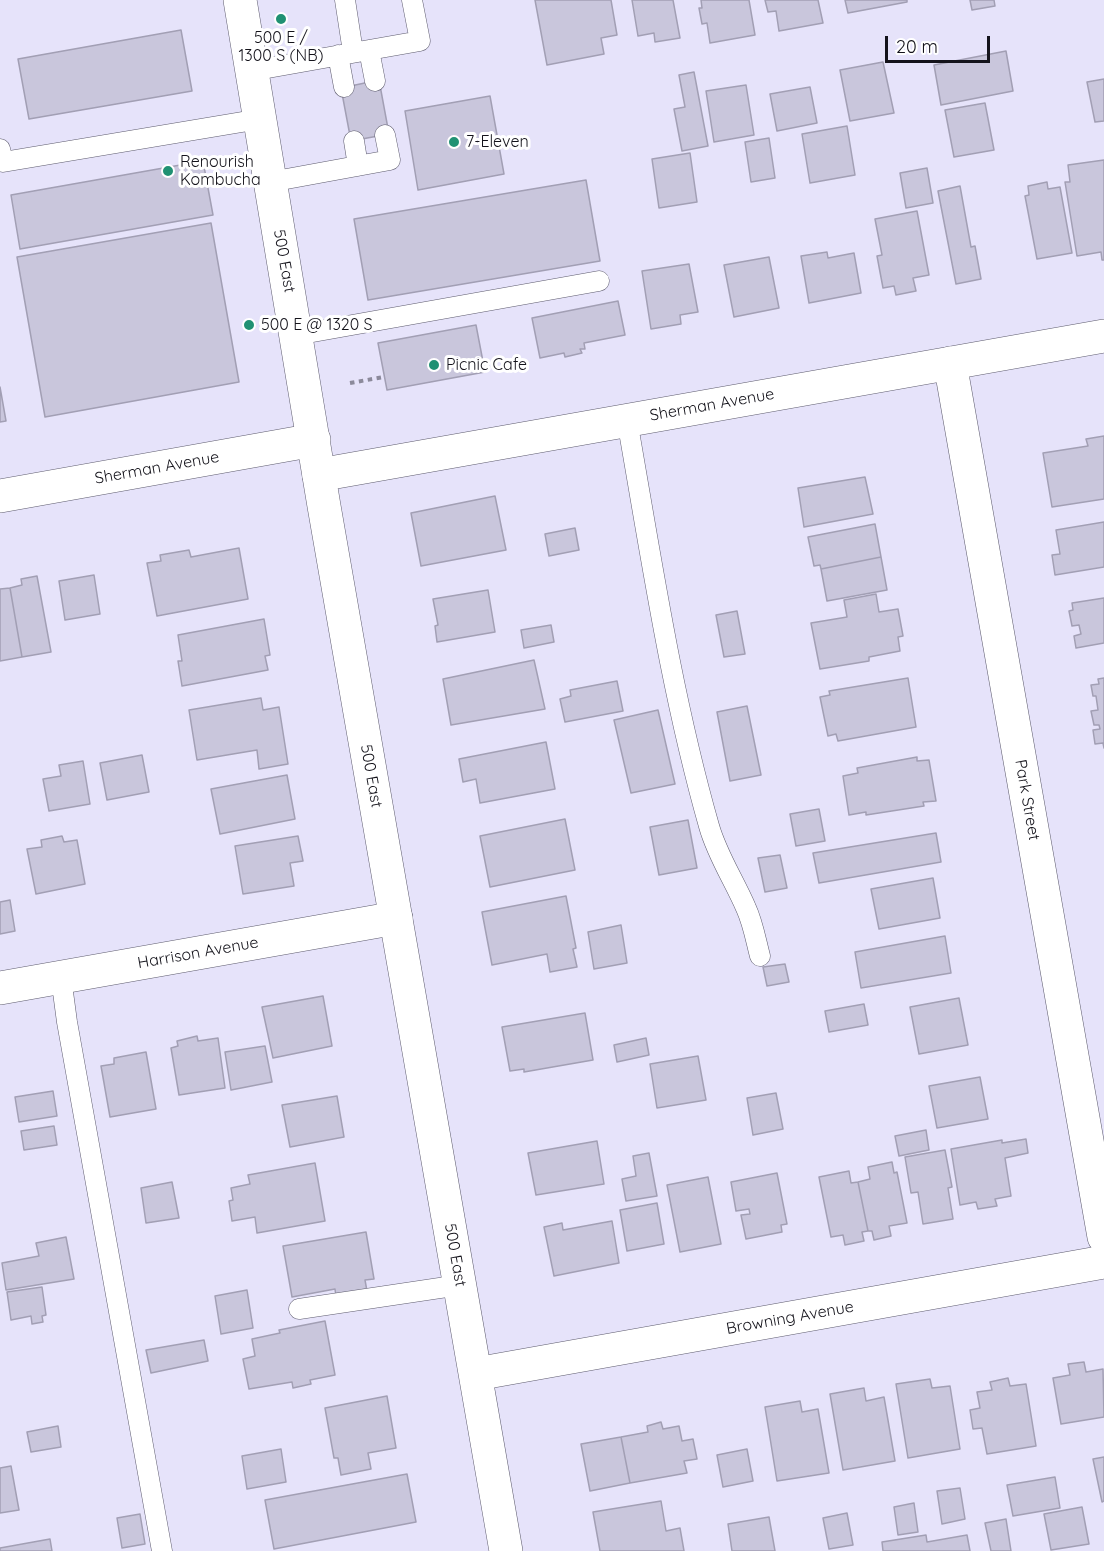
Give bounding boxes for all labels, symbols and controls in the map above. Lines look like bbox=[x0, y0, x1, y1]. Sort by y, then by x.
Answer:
marker: 500 E / 1300 S (NB) bbox=[274, 12, 288, 26]
scale bar bbox=[888, 24, 993, 62]
place label: 500 E / 1300 S (NB) bbox=[238, 28, 324, 66]
text: 20 m bbox=[896, 35, 938, 58]
place label: 7-Eleven bbox=[466, 132, 529, 152]
marker: 7-Eleven bbox=[447, 135, 461, 149]
place label: Renourish Kombucha bbox=[180, 152, 261, 190]
marker: Renourish Kombucha bbox=[161, 164, 175, 178]
street label: 500 East bbox=[269, 228, 299, 294]
place label: 500 E @ 1320 S bbox=[261, 315, 373, 335]
marker: 500 E @ 1320 S bbox=[242, 318, 256, 332]
place label: Picnic Cafe bbox=[446, 355, 527, 375]
marker: Picnic Cafe bbox=[427, 358, 441, 372]
street label: Sherman Avenue bbox=[648, 385, 776, 425]
street label: Sherman Avenue bbox=[93, 448, 221, 488]
street label: 500 East bbox=[356, 743, 386, 809]
street label: Park Street bbox=[1010, 758, 1044, 842]
street label: Harrison Avenue bbox=[136, 933, 260, 973]
street label: 500 East bbox=[440, 1222, 470, 1288]
street label: Browning Avenue bbox=[725, 1297, 855, 1339]

